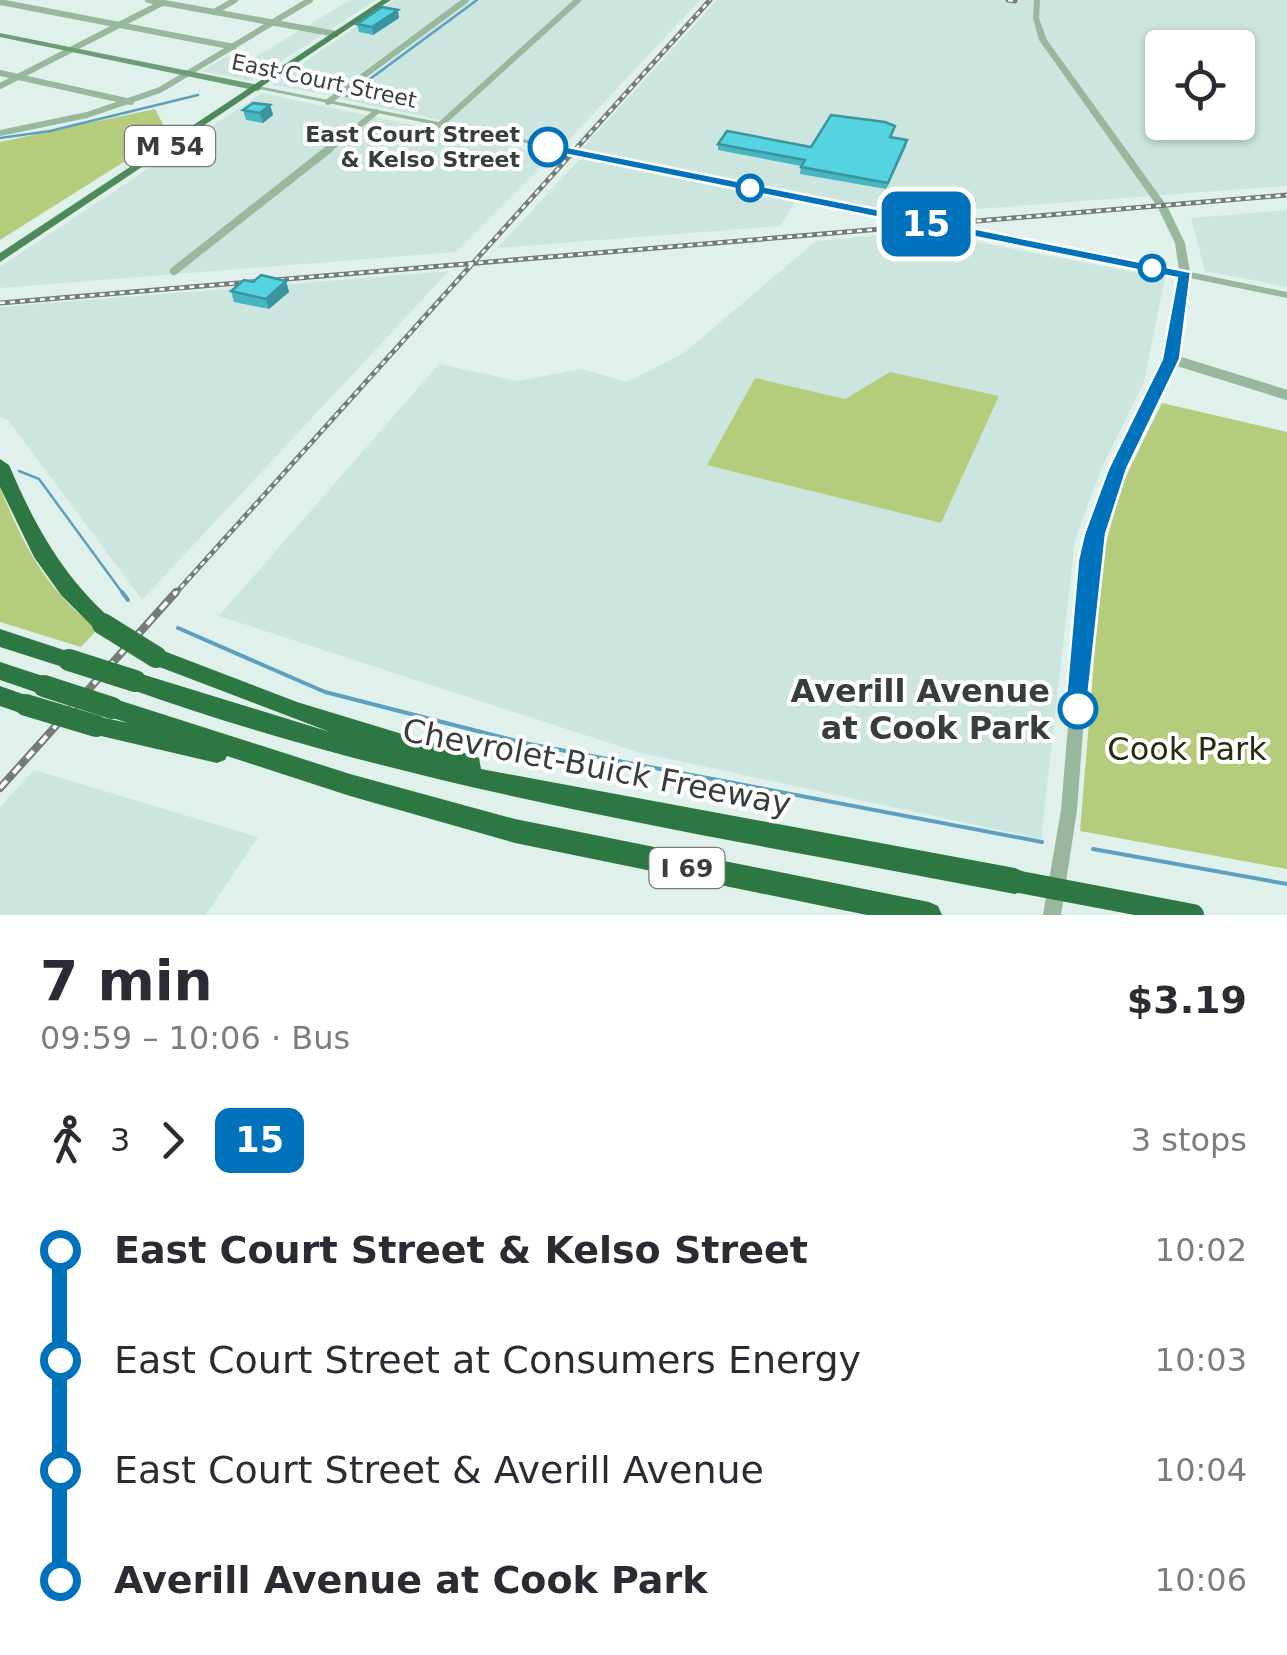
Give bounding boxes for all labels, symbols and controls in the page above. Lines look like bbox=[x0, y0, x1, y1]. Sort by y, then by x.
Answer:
map controls bbox=[1145, 30, 1255, 140]
button: locate bbox=[1145, 30, 1255, 140]
street label: East Court Street bbox=[229, 49, 419, 113]
place label: East Court Street & Kelso Street bbox=[305, 122, 520, 172]
road number: M 54 bbox=[125, 126, 215, 166]
marker: East Court Street & Kelso Street bbox=[529, 128, 567, 166]
unlabelled marker bbox=[737, 175, 763, 201]
line badge: 15 bbox=[881, 192, 971, 256]
text: 15 bbox=[902, 204, 950, 244]
unlabelled marker bbox=[1139, 255, 1165, 281]
place label: Averill Avenue at Cook Park bbox=[791, 672, 1051, 747]
marker: Averill Avenue at Cook Park bbox=[1059, 690, 1097, 728]
street label: Chevrolet-Buick Freeway bbox=[400, 711, 794, 823]
park label: Cook Park bbox=[1107, 730, 1267, 768]
road number: I 69 bbox=[650, 848, 724, 888]
text: 7 min bbox=[40, 949, 213, 1013]
text: $3.19 bbox=[1127, 978, 1247, 1022]
text: 09:59 – 10:06 · Bus bbox=[40, 1019, 350, 1057]
icon: walk bbox=[40, 1113, 95, 1168]
icon: forward bbox=[145, 1113, 200, 1168]
text: 15 bbox=[235, 1120, 284, 1160]
text: 3 bbox=[110, 1121, 130, 1159]
text: 3 stops bbox=[1131, 1121, 1247, 1159]
text: East Court Street & Kelso Street bbox=[114, 1228, 808, 1272]
text: 10:02 bbox=[1155, 1231, 1247, 1269]
text: East Court Street at Consumers Energy bbox=[114, 1338, 861, 1382]
text: 10:03 bbox=[1155, 1341, 1247, 1379]
text: East Court Street & Averill Avenue bbox=[114, 1448, 764, 1492]
text: 10:04 bbox=[1155, 1451, 1247, 1489]
text: Averill Avenue at Cook Park bbox=[114, 1558, 707, 1602]
text: 10:06 bbox=[1155, 1561, 1247, 1599]

